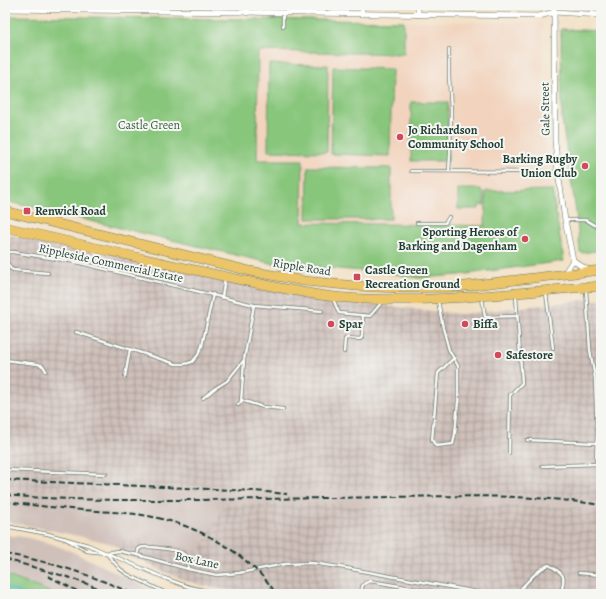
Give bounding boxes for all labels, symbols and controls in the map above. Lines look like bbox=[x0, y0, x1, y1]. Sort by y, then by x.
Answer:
street label: Gale Street bbox=[537, 82, 553, 136]
park label: Castle Green bbox=[118, 117, 180, 133]
place label: Jo Richardson Community School bbox=[408, 122, 504, 152]
marker: Jo Richardson Community School bbox=[395, 132, 405, 142]
place label: Barking Rugby Union Club bbox=[502, 151, 577, 181]
marker: Barking Rugby Union Club bbox=[580, 161, 590, 171]
place label: Renwick Road bbox=[35, 203, 107, 219]
marker: Renwick Road bbox=[22, 206, 32, 216]
place label: Sporting Heroes of Barking and Dagenham bbox=[398, 224, 519, 254]
marker: Sporting Heroes of Barking and Dagenham bbox=[520, 234, 530, 244]
street label: Rippleside Commercial Estate bbox=[37, 240, 185, 286]
street label: Ripple Road bbox=[272, 254, 333, 280]
place label: Castle Green Recreation Ground bbox=[365, 262, 461, 292]
marker: Castle Green Recreation Ground bbox=[352, 272, 362, 282]
place label: Spar bbox=[339, 316, 363, 332]
place label: Biffa bbox=[473, 316, 498, 332]
marker: Spar bbox=[326, 319, 336, 329]
marker: Biffa bbox=[460, 319, 470, 329]
place label: Safestore bbox=[506, 347, 553, 363]
marker: Safestore bbox=[493, 350, 503, 360]
street label: Box Lane bbox=[174, 548, 220, 572]

